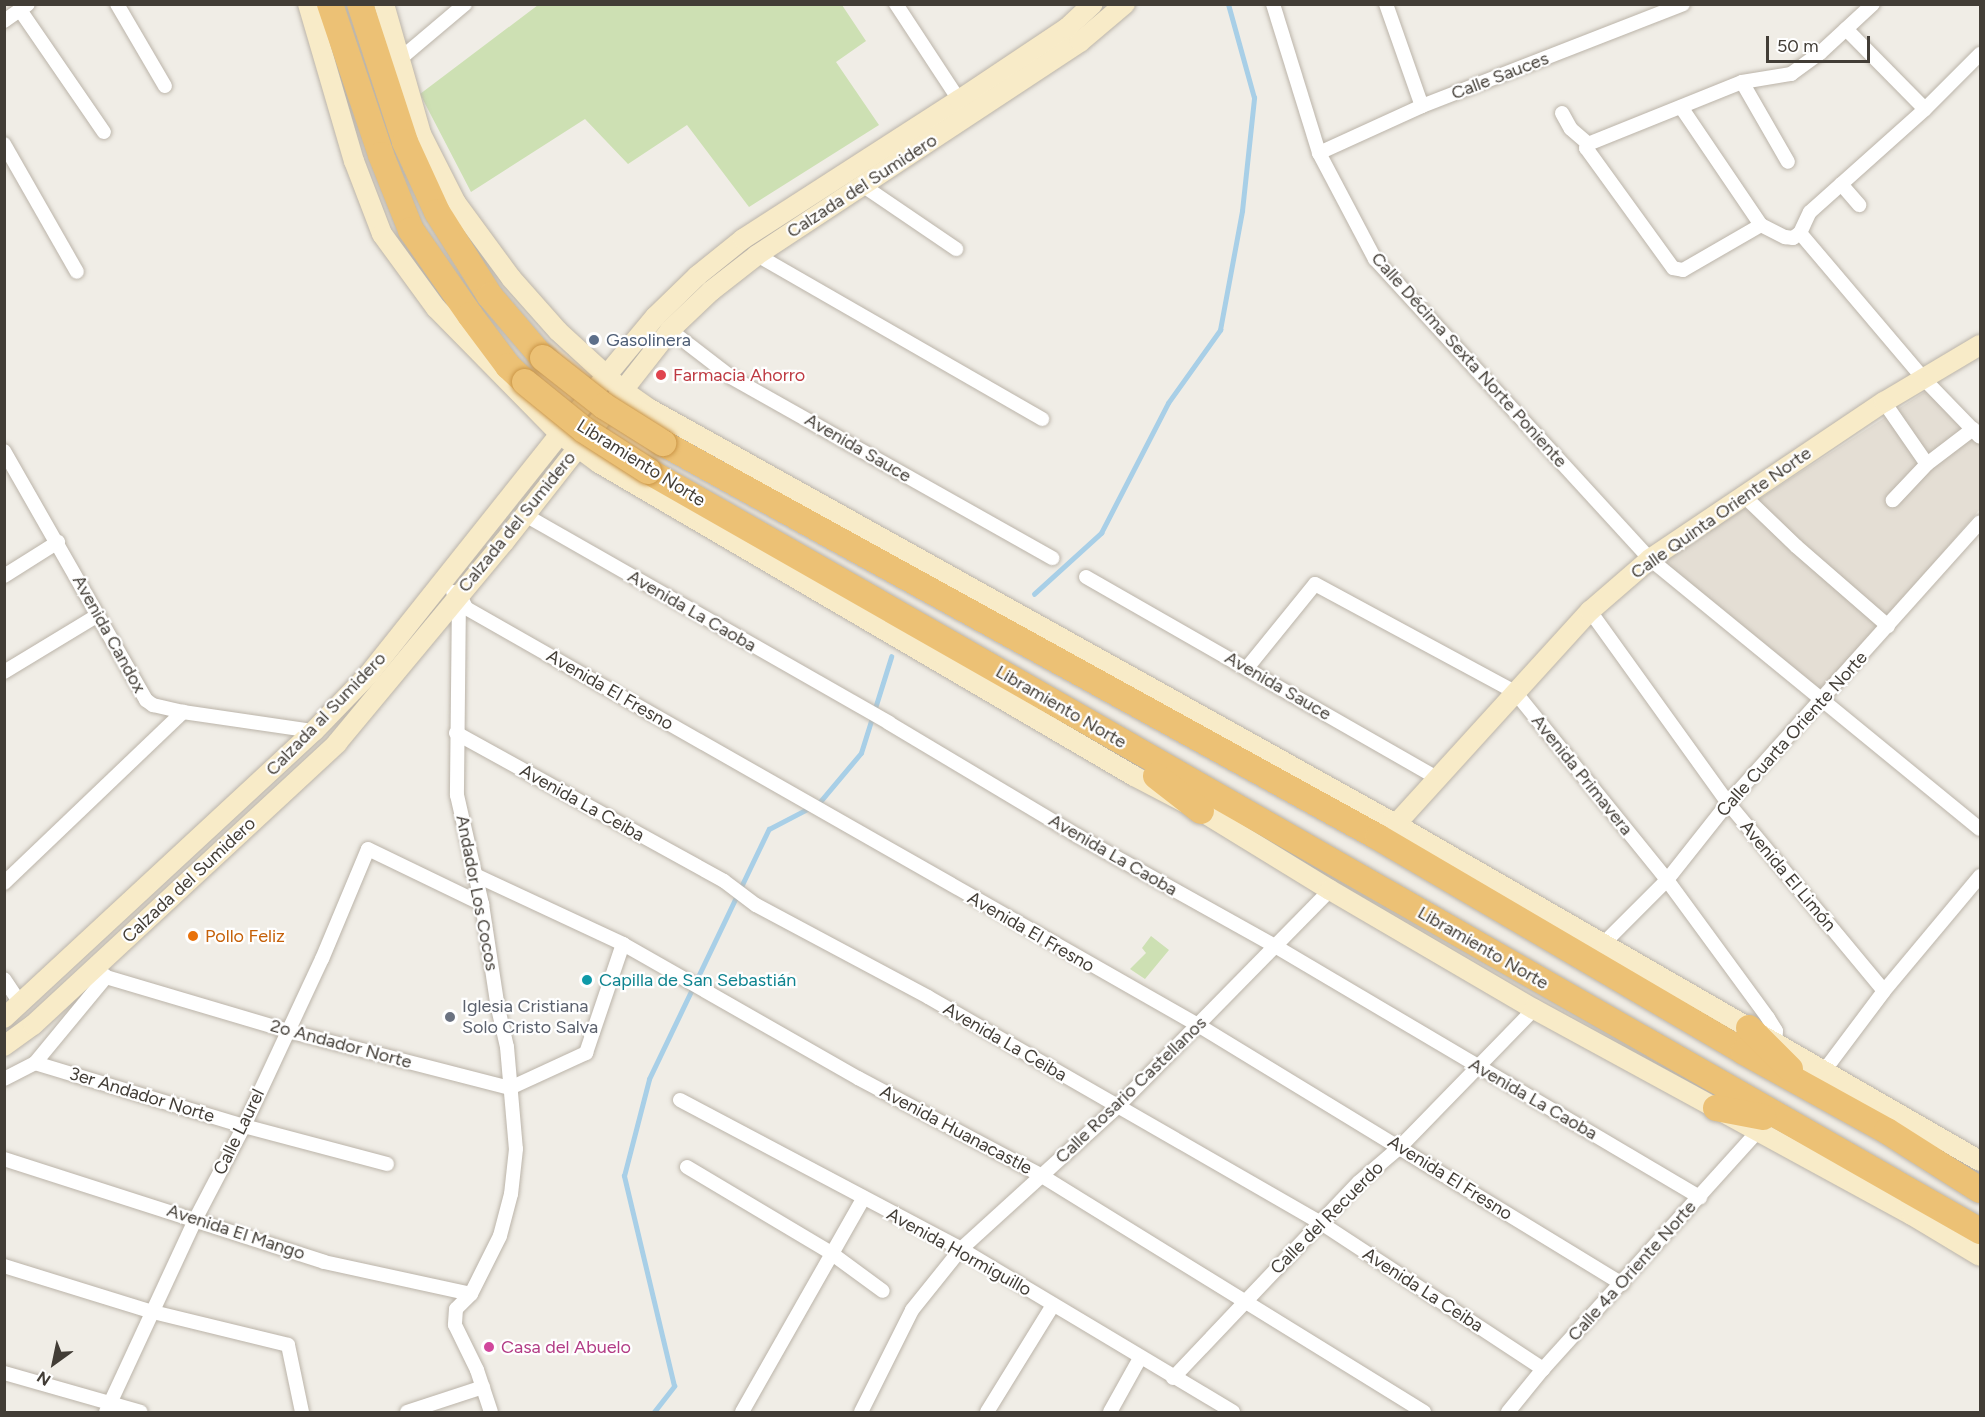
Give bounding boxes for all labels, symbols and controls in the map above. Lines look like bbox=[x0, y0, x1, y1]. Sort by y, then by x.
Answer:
scale bar bbox=[1769, 24, 1872, 62]
text: 50 m bbox=[1777, 35, 1819, 57]
street label: Calle Sauces bbox=[1448, 48, 1552, 104]
street label: Calzada del Sumidero bbox=[783, 129, 941, 243]
street label: Calle Décima Sexta Norte Poniente bbox=[1367, 248, 1571, 472]
place label: Gasolinera bbox=[606, 329, 691, 351]
marker: Gasolinera bbox=[587, 333, 601, 347]
place label: Farmacia Ahorro bbox=[673, 364, 805, 386]
marker: Farmacia Ahorro bbox=[654, 368, 668, 382]
street label: Avenida Sauce bbox=[801, 409, 915, 487]
street label: Libramiento Norte bbox=[573, 415, 709, 511]
street label: Calle Quinta Oriente Norte bbox=[1627, 442, 1815, 584]
street label: Calzada del Sumidero bbox=[454, 447, 580, 597]
street label: Avenida La Caoba bbox=[624, 565, 760, 657]
street label: Avenida Candox bbox=[68, 571, 150, 697]
street label: Avenida El Fresno bbox=[543, 645, 677, 735]
street label: Avenida Sauce bbox=[1221, 647, 1335, 725]
street label: Calle Cuarta Oriente Norte bbox=[1712, 647, 1872, 821]
street label: Calzada al Sumidero bbox=[261, 648, 391, 780]
street label: Libramiento Norte bbox=[992, 661, 1130, 753]
street label: Avenida Primavera bbox=[1527, 710, 1637, 840]
street label: Avenida La Ceiba bbox=[516, 760, 648, 846]
street label: Avenida La Caoba bbox=[1045, 809, 1181, 901]
street label: Calzada del Sumidero bbox=[118, 813, 260, 947]
street label: Andador Los Cocos bbox=[451, 813, 503, 973]
street label: Avenida El Limón bbox=[1735, 816, 1841, 936]
street label: Avenida El Fresno bbox=[964, 887, 1098, 977]
street label: Libramiento Norte bbox=[1414, 902, 1552, 994]
place label: Pollo Feliz bbox=[205, 925, 285, 947]
marker: Pollo Feliz bbox=[186, 929, 200, 943]
place label: Capilla de San Sebastián bbox=[599, 969, 796, 991]
marker: Capilla de San Sebastián bbox=[580, 973, 594, 987]
place label: Iglesia Cristiana Solo Cristo Salva bbox=[462, 996, 598, 1038]
street label: Avenida La Ceiba bbox=[939, 998, 1071, 1086]
marker: Iglesia Cristiana Solo Cristo Salva bbox=[443, 1010, 457, 1024]
street label: Calle Rosario Castellanos bbox=[1051, 1012, 1211, 1168]
street label: 2o Andador Norte bbox=[268, 1015, 414, 1073]
street label: Avenida La Caoba bbox=[1465, 1053, 1601, 1145]
street label: 3er Andador Norte bbox=[67, 1063, 217, 1127]
street label: Avenida Huanacastle bbox=[876, 1081, 1036, 1179]
street label: Calle Laurel bbox=[209, 1086, 269, 1178]
street label: Avenida El Fresno bbox=[1384, 1131, 1516, 1225]
street label: Calle del Recuerdo bbox=[1266, 1157, 1388, 1279]
street label: Calle 4a Oriente Norte bbox=[1563, 1196, 1701, 1346]
street label: Avenida El Mango bbox=[164, 1199, 308, 1265]
street label: Avenida Hormiguillo bbox=[883, 1203, 1035, 1301]
street label: Avenida La Ceiba bbox=[1359, 1243, 1487, 1337]
north arrow bbox=[24, 1333, 84, 1393]
place label: Casa del Abuelo bbox=[501, 1336, 631, 1358]
marker: Casa del Abuelo bbox=[482, 1340, 496, 1354]
text: N bbox=[34, 1367, 54, 1390]

